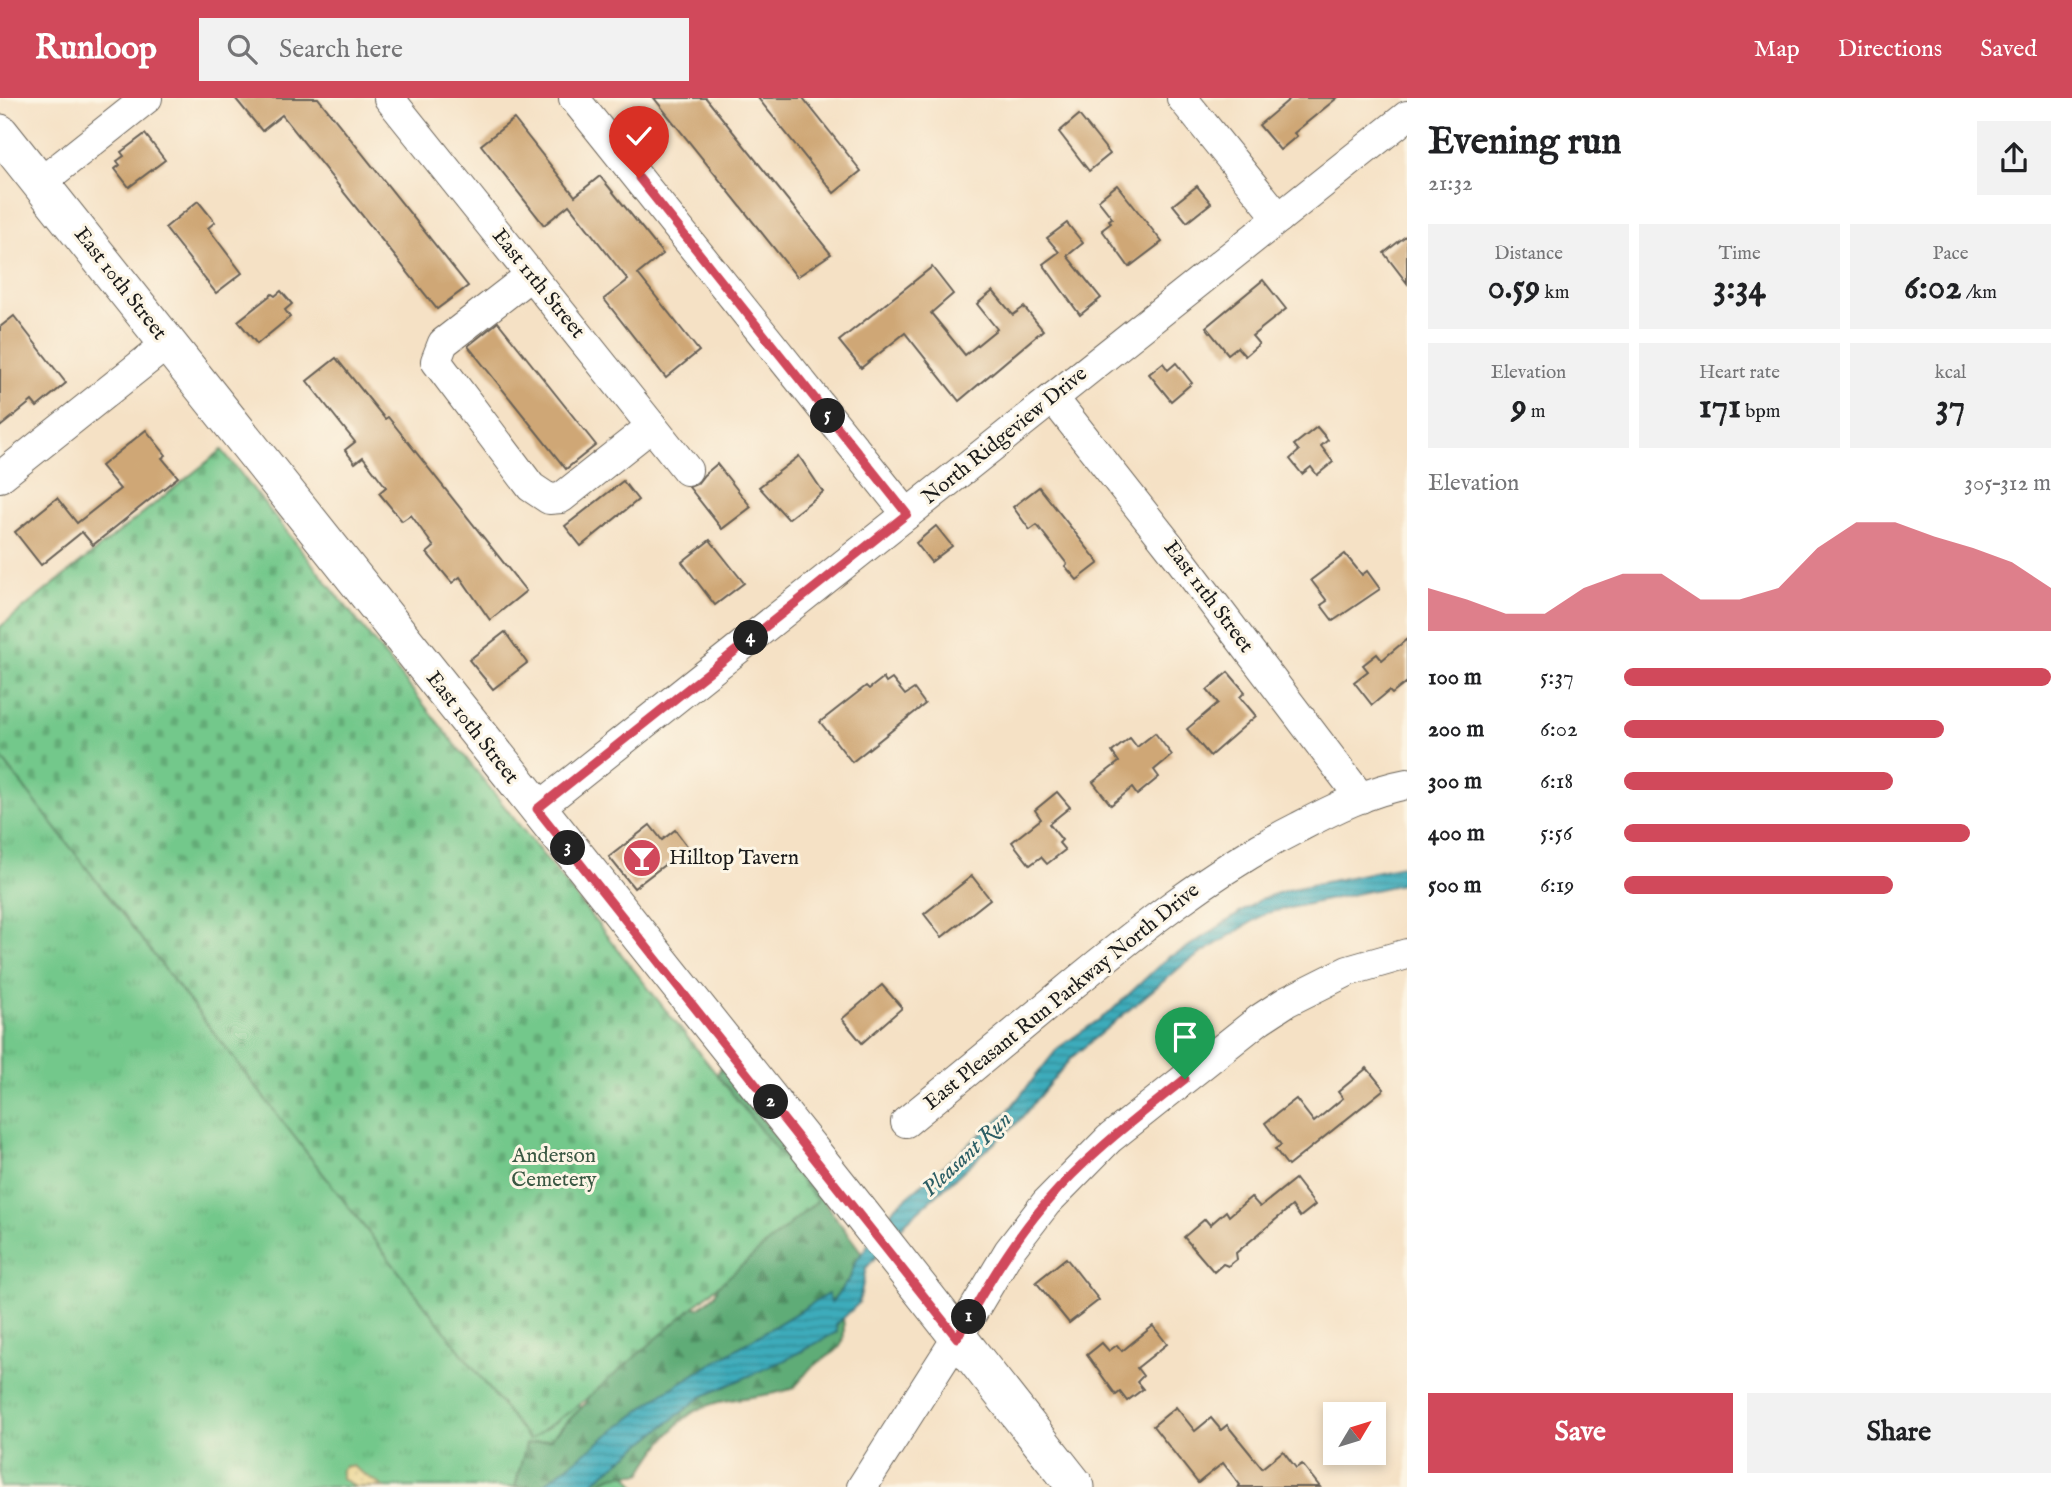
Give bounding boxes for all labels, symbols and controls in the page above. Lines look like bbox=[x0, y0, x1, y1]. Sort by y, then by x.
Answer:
search box bbox=[199, 18, 689, 81]
text: Runloop bbox=[35, 28, 157, 70]
icon: search bbox=[223, 30, 261, 68]
text: Search here bbox=[279, 33, 403, 66]
text: Map bbox=[1754, 34, 1800, 65]
text: Directions bbox=[1838, 34, 1942, 65]
text: Saved bbox=[1980, 34, 2037, 65]
pin bbox=[609, 106, 669, 178]
icon: check bbox=[620, 117, 658, 155]
text: Evening run bbox=[1428, 119, 1622, 167]
button: share bbox=[1977, 121, 2051, 195]
text: 21:32 bbox=[1428, 169, 1473, 198]
street label: East 10th Street bbox=[68, 222, 172, 346]
street label: East 11th Street bbox=[485, 224, 591, 344]
text: Distance bbox=[1494, 242, 1563, 266]
text: Time bbox=[1718, 242, 1761, 266]
text: Pace bbox=[1933, 242, 1968, 266]
text: 0.59 bbox=[1488, 266, 1540, 311]
text: 3:34 bbox=[1713, 266, 1766, 311]
text: 6:02 bbox=[1904, 266, 1962, 311]
text: km bbox=[1540, 281, 1569, 305]
text: /km bbox=[1962, 281, 1997, 305]
street label: North Ridgeview Drive bbox=[917, 361, 1093, 511]
text: Elevation bbox=[1491, 361, 1566, 385]
text: Heart rate bbox=[1699, 361, 1780, 385]
text: kcal bbox=[1935, 361, 1966, 385]
text: 9 bbox=[1511, 385, 1527, 430]
text: 171 bbox=[1699, 385, 1741, 430]
text: 37 bbox=[1936, 385, 1965, 430]
pin: 5 bbox=[810, 398, 846, 434]
text: m bbox=[1527, 400, 1546, 424]
text: bpm bbox=[1741, 400, 1780, 424]
text: 5 bbox=[824, 403, 831, 427]
text: Elevation bbox=[1428, 469, 1519, 498]
text: 305–312 m bbox=[1964, 469, 2051, 498]
street label: East 11th Street bbox=[1157, 536, 1259, 658]
pin: 4 bbox=[734, 620, 768, 656]
text: 4 bbox=[746, 625, 755, 649]
text: 100 m bbox=[1428, 663, 1482, 692]
text: 5:37 bbox=[1540, 663, 1574, 692]
street label: East 10th Street bbox=[420, 666, 524, 790]
text: 200 m bbox=[1428, 715, 1484, 744]
text: 6:02 bbox=[1540, 715, 1578, 744]
text: 300 m bbox=[1428, 767, 1482, 796]
text: 6:18 bbox=[1540, 767, 1573, 796]
text: 400 m bbox=[1428, 819, 1485, 848]
text: 5:56 bbox=[1540, 819, 1572, 848]
pin: 3 bbox=[550, 830, 586, 866]
text: 3 bbox=[564, 835, 571, 859]
bar icon: Hilltop Tavern bbox=[621, 837, 663, 879]
place label: Hilltop Tavern bbox=[669, 845, 799, 872]
text: 500 m bbox=[1428, 871, 1482, 900]
text: 6:19 bbox=[1540, 871, 1574, 900]
street label: East Pleasant Run Parkway North Drive bbox=[919, 877, 1206, 1117]
pin bbox=[1155, 1007, 1215, 1079]
icon: arrive bbox=[1166, 1018, 1204, 1056]
pin: 2 bbox=[754, 1084, 788, 1119]
text: 2 bbox=[766, 1089, 775, 1113]
water label: Pleasant Run bbox=[916, 1105, 1018, 1203]
park label: Anderson Cemetery bbox=[511, 1143, 597, 1194]
pin: 1 bbox=[951, 1300, 986, 1334]
text: 1 bbox=[965, 1304, 972, 1328]
button: Save bbox=[1428, 1393, 1733, 1473]
button: Share bbox=[1747, 1393, 2051, 1473]
north arrow bbox=[1323, 1402, 1386, 1465]
map controls bbox=[1323, 1402, 1386, 1465]

